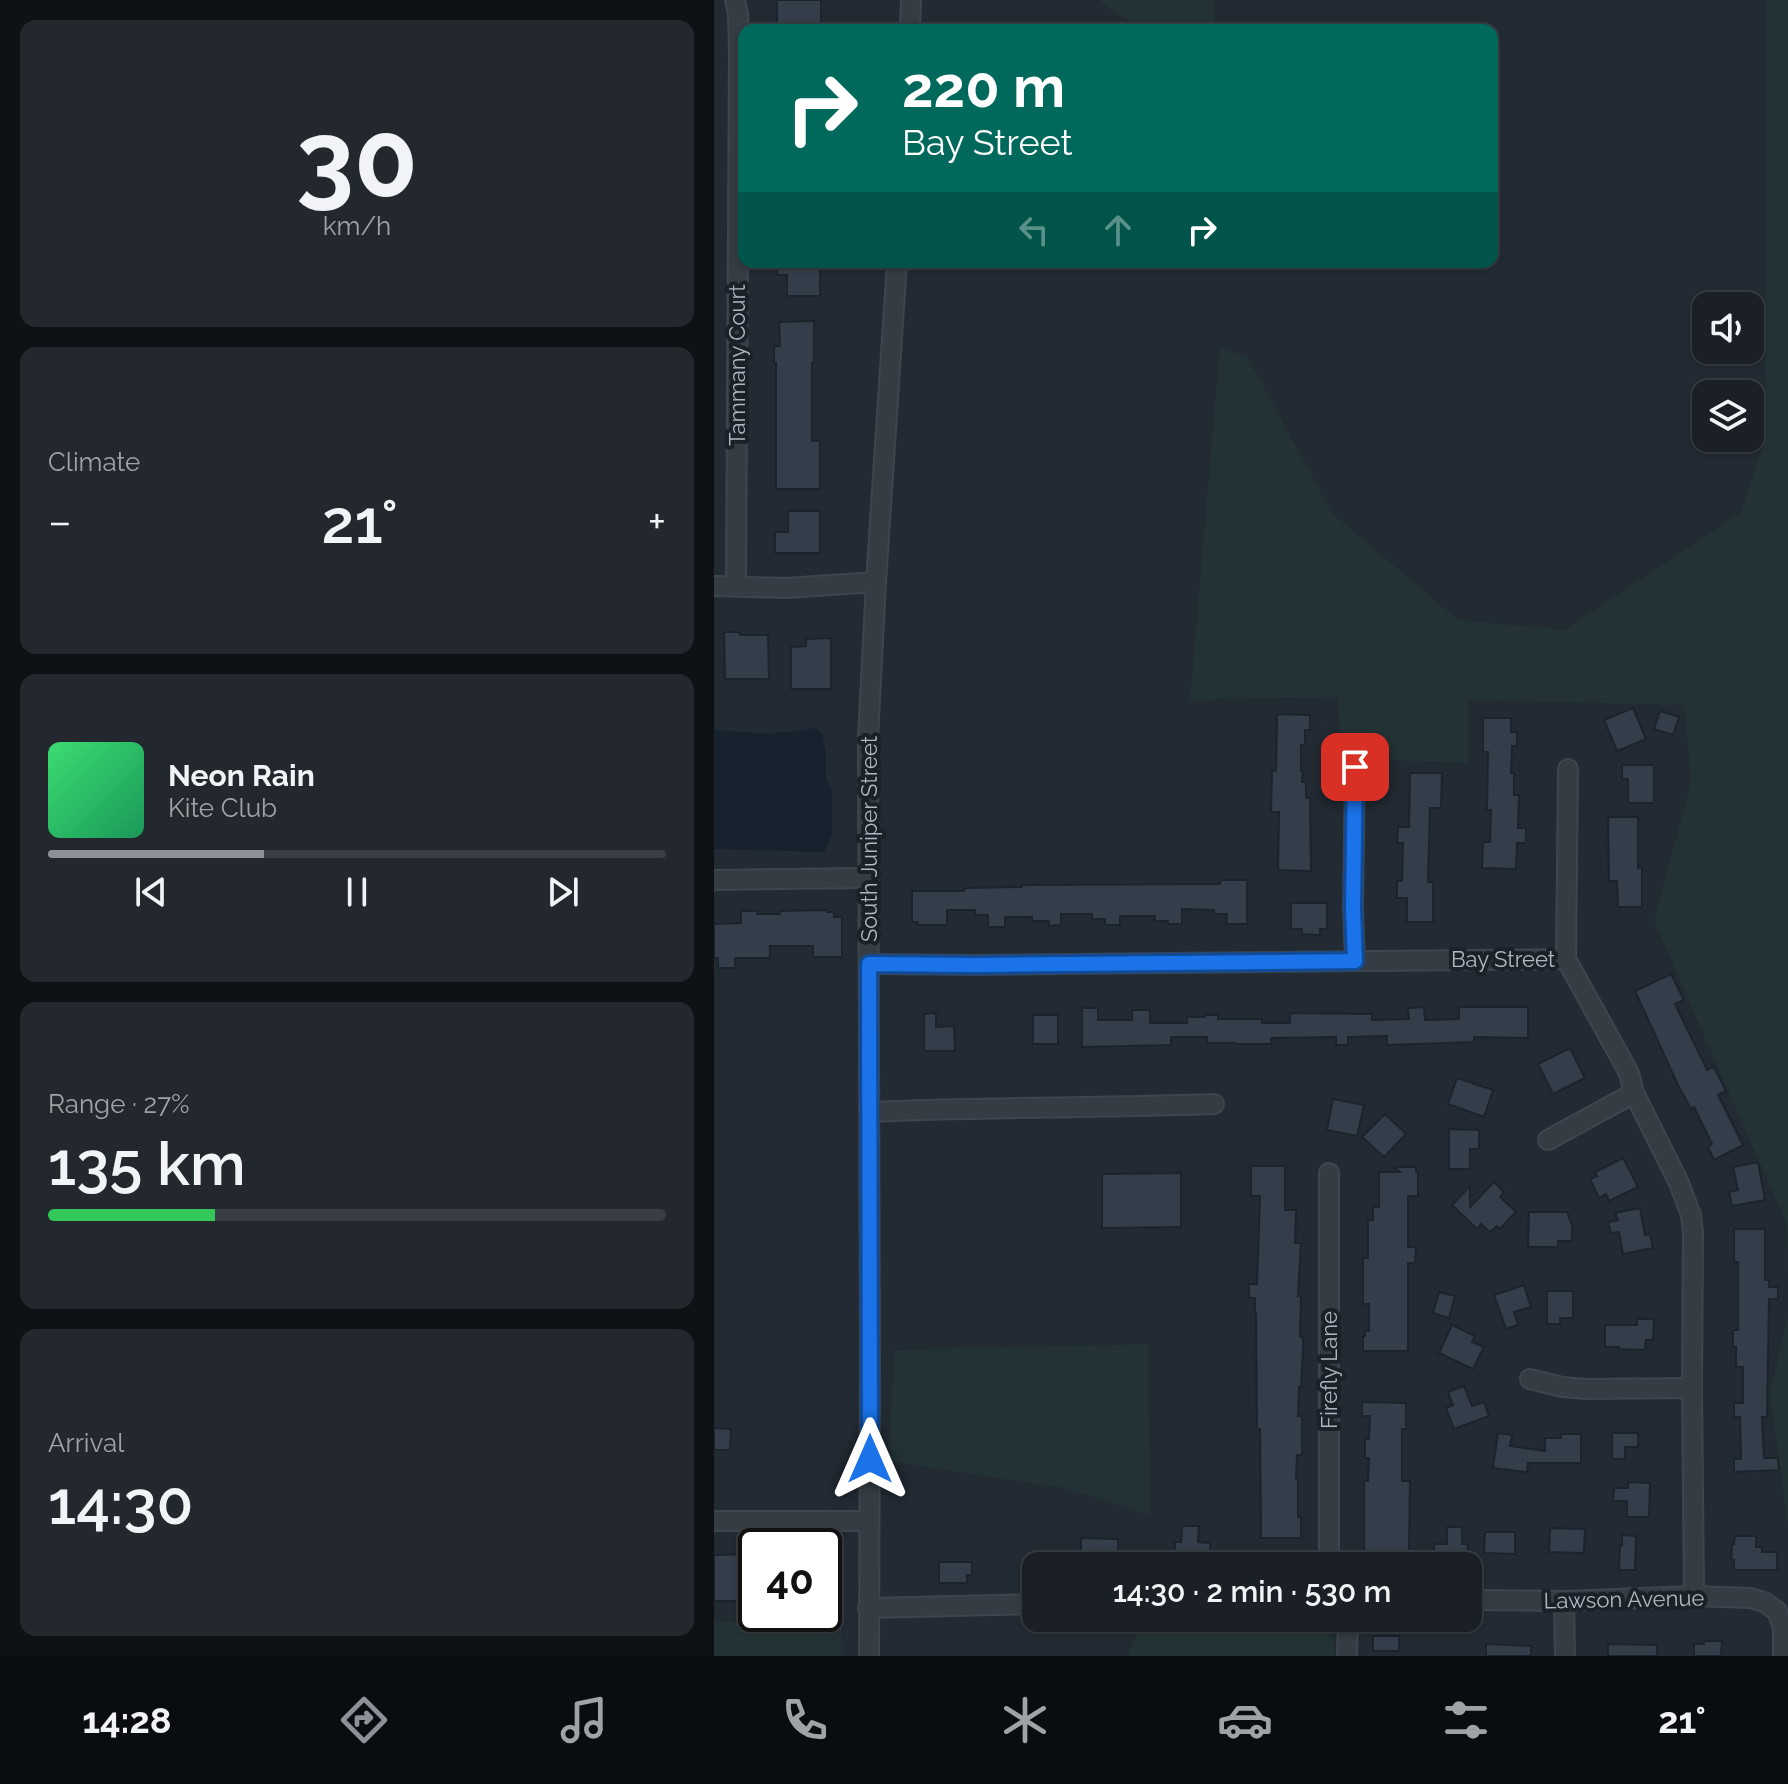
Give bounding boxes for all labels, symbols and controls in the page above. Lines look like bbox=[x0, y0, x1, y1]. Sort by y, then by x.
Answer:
text: 220 m bbox=[902, 54, 1065, 120]
icon: right bbox=[770, 56, 874, 160]
text: 30 bbox=[296, 98, 418, 220]
text: Bay Street bbox=[902, 121, 1073, 163]
icon: left bbox=[1012, 208, 1056, 252]
icon: ahead bbox=[1096, 208, 1140, 252]
icon: right bbox=[1180, 208, 1224, 252]
text: km/h bbox=[323, 211, 391, 241]
street label: Tammany Court bbox=[724, 284, 750, 446]
map controls bbox=[1692, 292, 1764, 452]
button: sound bbox=[1692, 292, 1764, 364]
button: layers bbox=[1692, 380, 1764, 452]
text: Climate bbox=[48, 447, 140, 477]
text: 21° bbox=[321, 487, 398, 557]
text: − bbox=[48, 496, 72, 547]
text: + bbox=[648, 496, 666, 547]
pin bbox=[1321, 733, 1389, 801]
street label: South Juniper Street bbox=[856, 735, 882, 942]
icon: arrive bbox=[1333, 745, 1377, 789]
text: Neon Rain bbox=[168, 758, 315, 793]
text: Kite Club bbox=[168, 793, 277, 823]
icon: previous bbox=[129, 870, 173, 914]
icon: pause bbox=[335, 870, 379, 914]
icon: next bbox=[541, 870, 585, 914]
street label: Bay Street bbox=[1451, 946, 1556, 972]
text: Range · 27% bbox=[48, 1089, 190, 1119]
text: 135 km bbox=[48, 1129, 246, 1199]
street label: Firefly Lane bbox=[1316, 1311, 1342, 1429]
position arrow bbox=[828, 1417, 912, 1501]
text: Arrival bbox=[48, 1428, 124, 1458]
text: 14:30 bbox=[48, 1468, 193, 1538]
speed limit sign: 40 bbox=[738, 1528, 842, 1632]
text: 14:30 · 2 min · 530 m bbox=[1113, 1574, 1391, 1609]
street label: Lawson Avenue bbox=[1543, 1585, 1705, 1613]
icon: directions bbox=[336, 1692, 392, 1748]
icon: music bbox=[556, 1692, 612, 1748]
icon: phone bbox=[777, 1692, 833, 1748]
icon: climate bbox=[997, 1692, 1053, 1748]
icon: car bbox=[1217, 1692, 1273, 1748]
icon: filters bbox=[1438, 1692, 1494, 1748]
text: 14:28 bbox=[82, 1699, 171, 1741]
text: 21° bbox=[1658, 1699, 1706, 1741]

